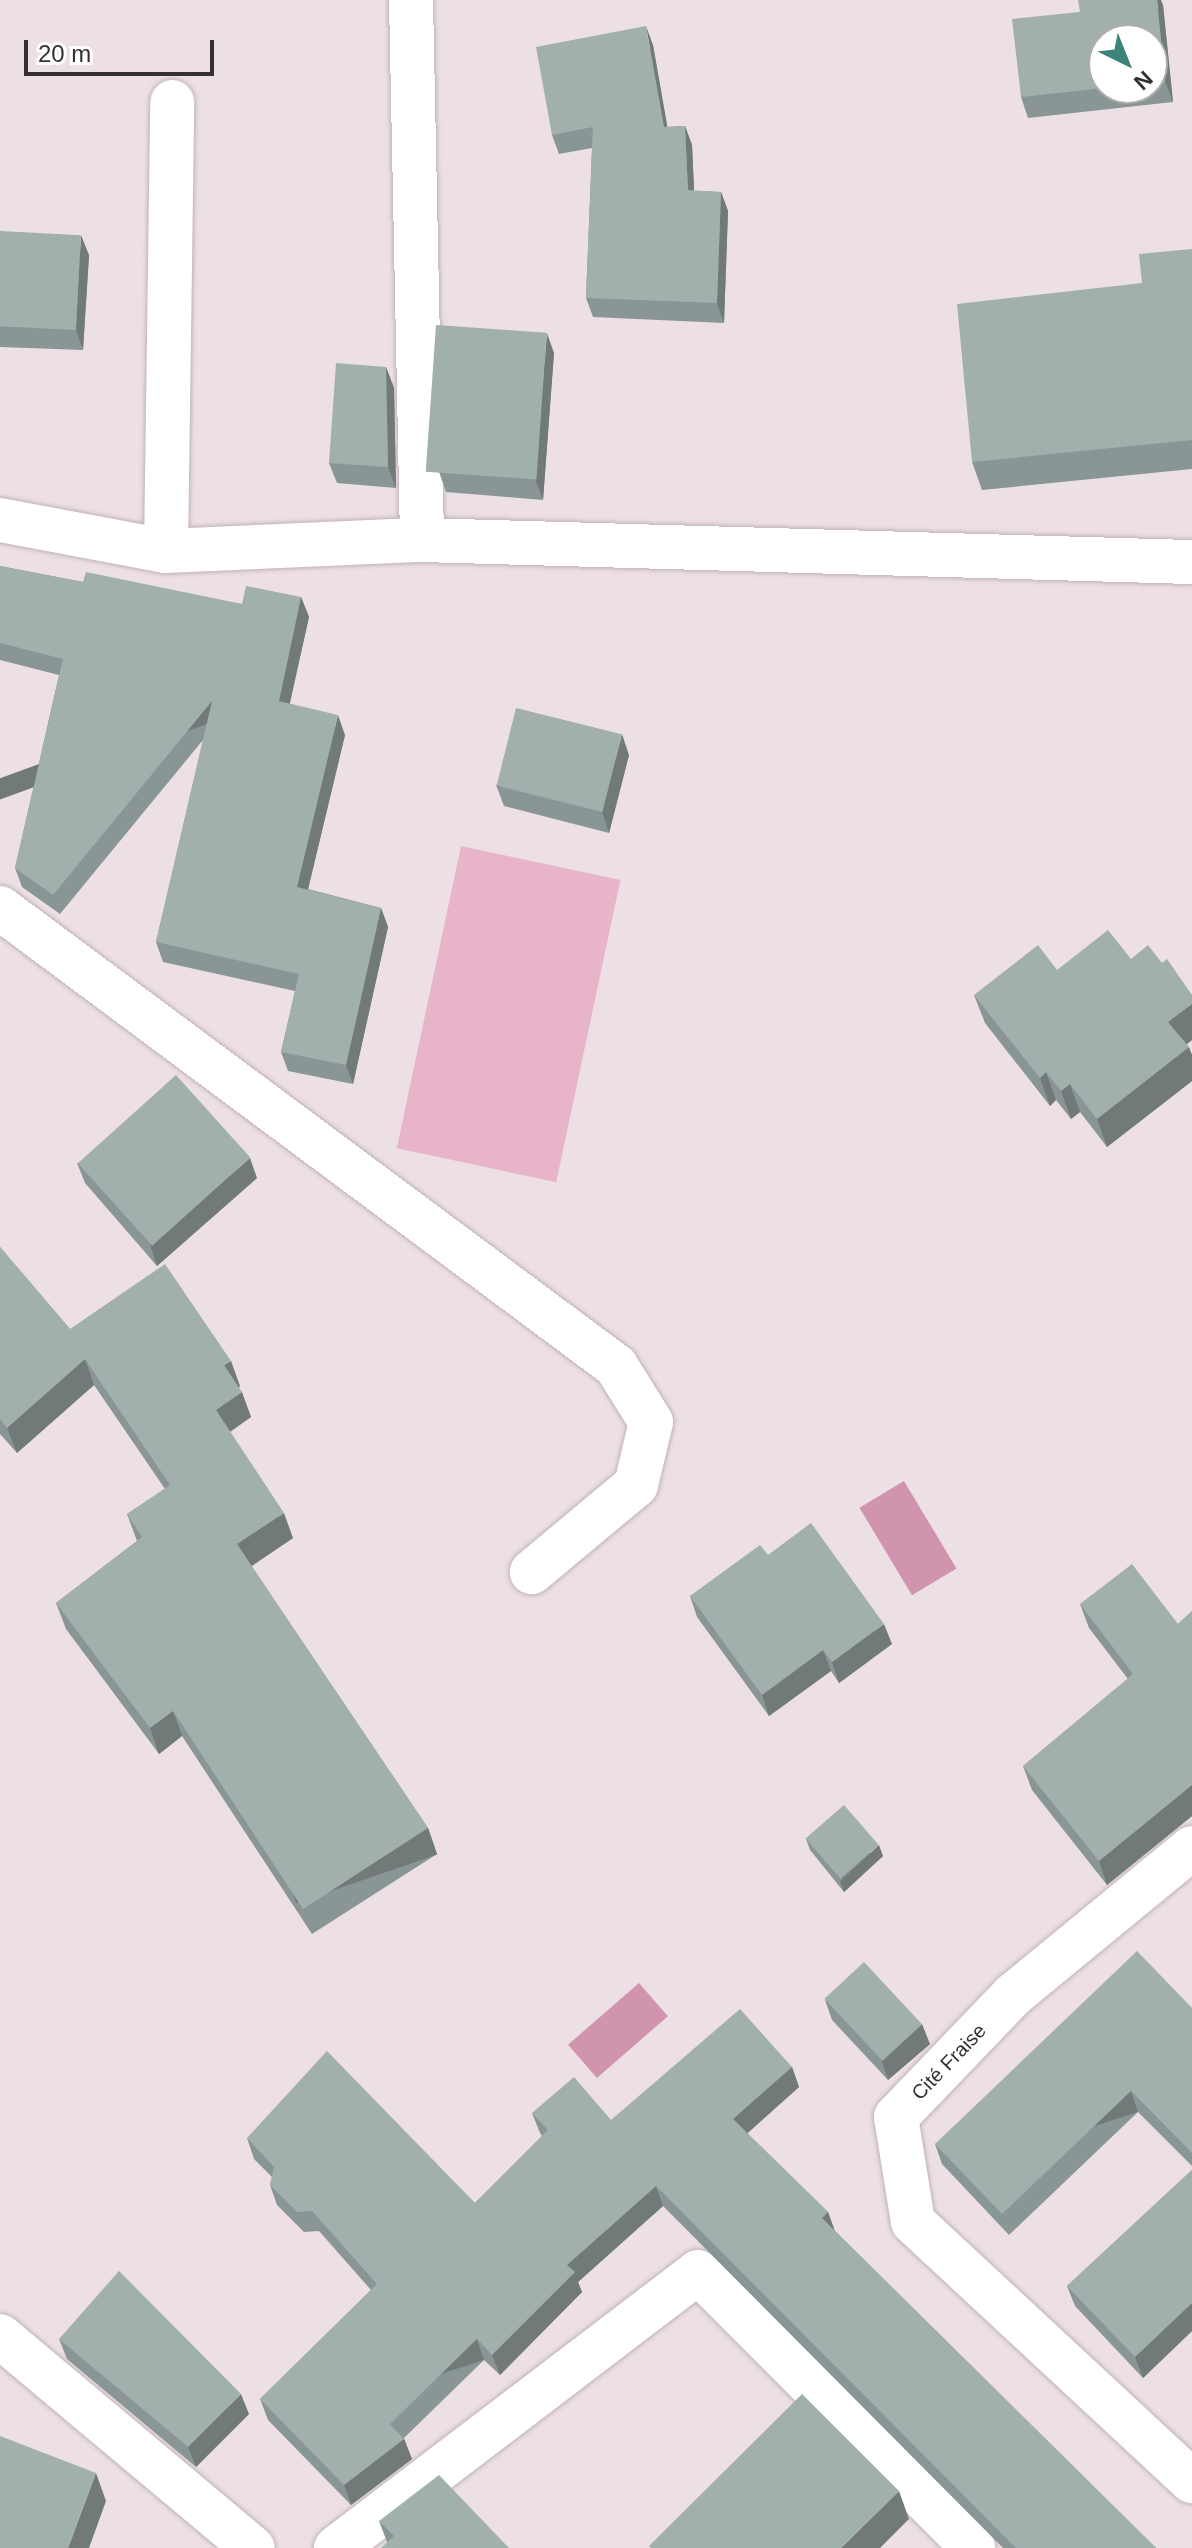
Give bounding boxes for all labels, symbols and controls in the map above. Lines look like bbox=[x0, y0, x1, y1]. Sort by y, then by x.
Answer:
scale bar bbox=[28, 24, 218, 74]
north arrow bbox=[1088, 24, 1168, 104]
text: 20 m bbox=[38, 40, 91, 67]
text: N bbox=[1129, 66, 1158, 95]
street label: Cité Fraise bbox=[907, 2019, 991, 2105]

